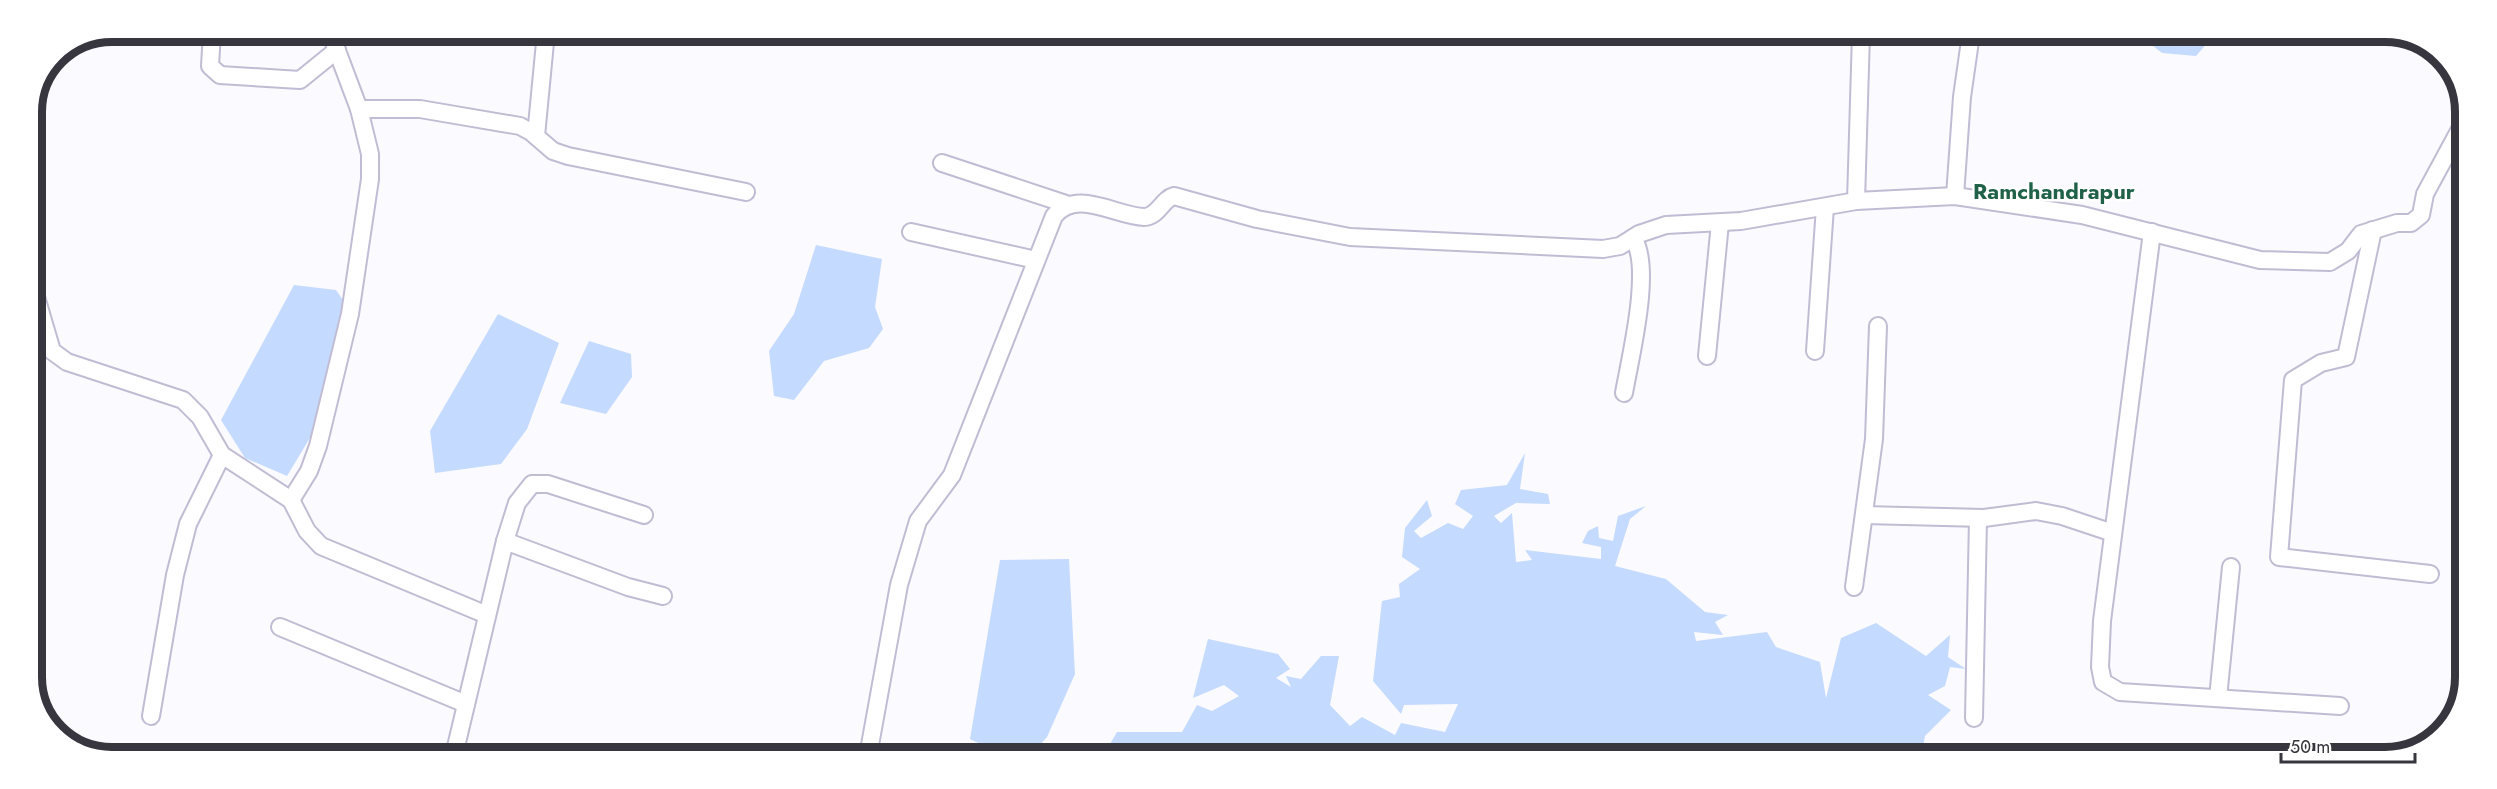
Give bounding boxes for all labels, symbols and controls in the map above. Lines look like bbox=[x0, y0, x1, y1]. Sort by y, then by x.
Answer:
district label: Ramchandrapur bbox=[1973, 175, 2135, 207]
scale bar bbox=[2281, 726, 2414, 764]
text: 50 m bbox=[2290, 734, 2330, 760]

